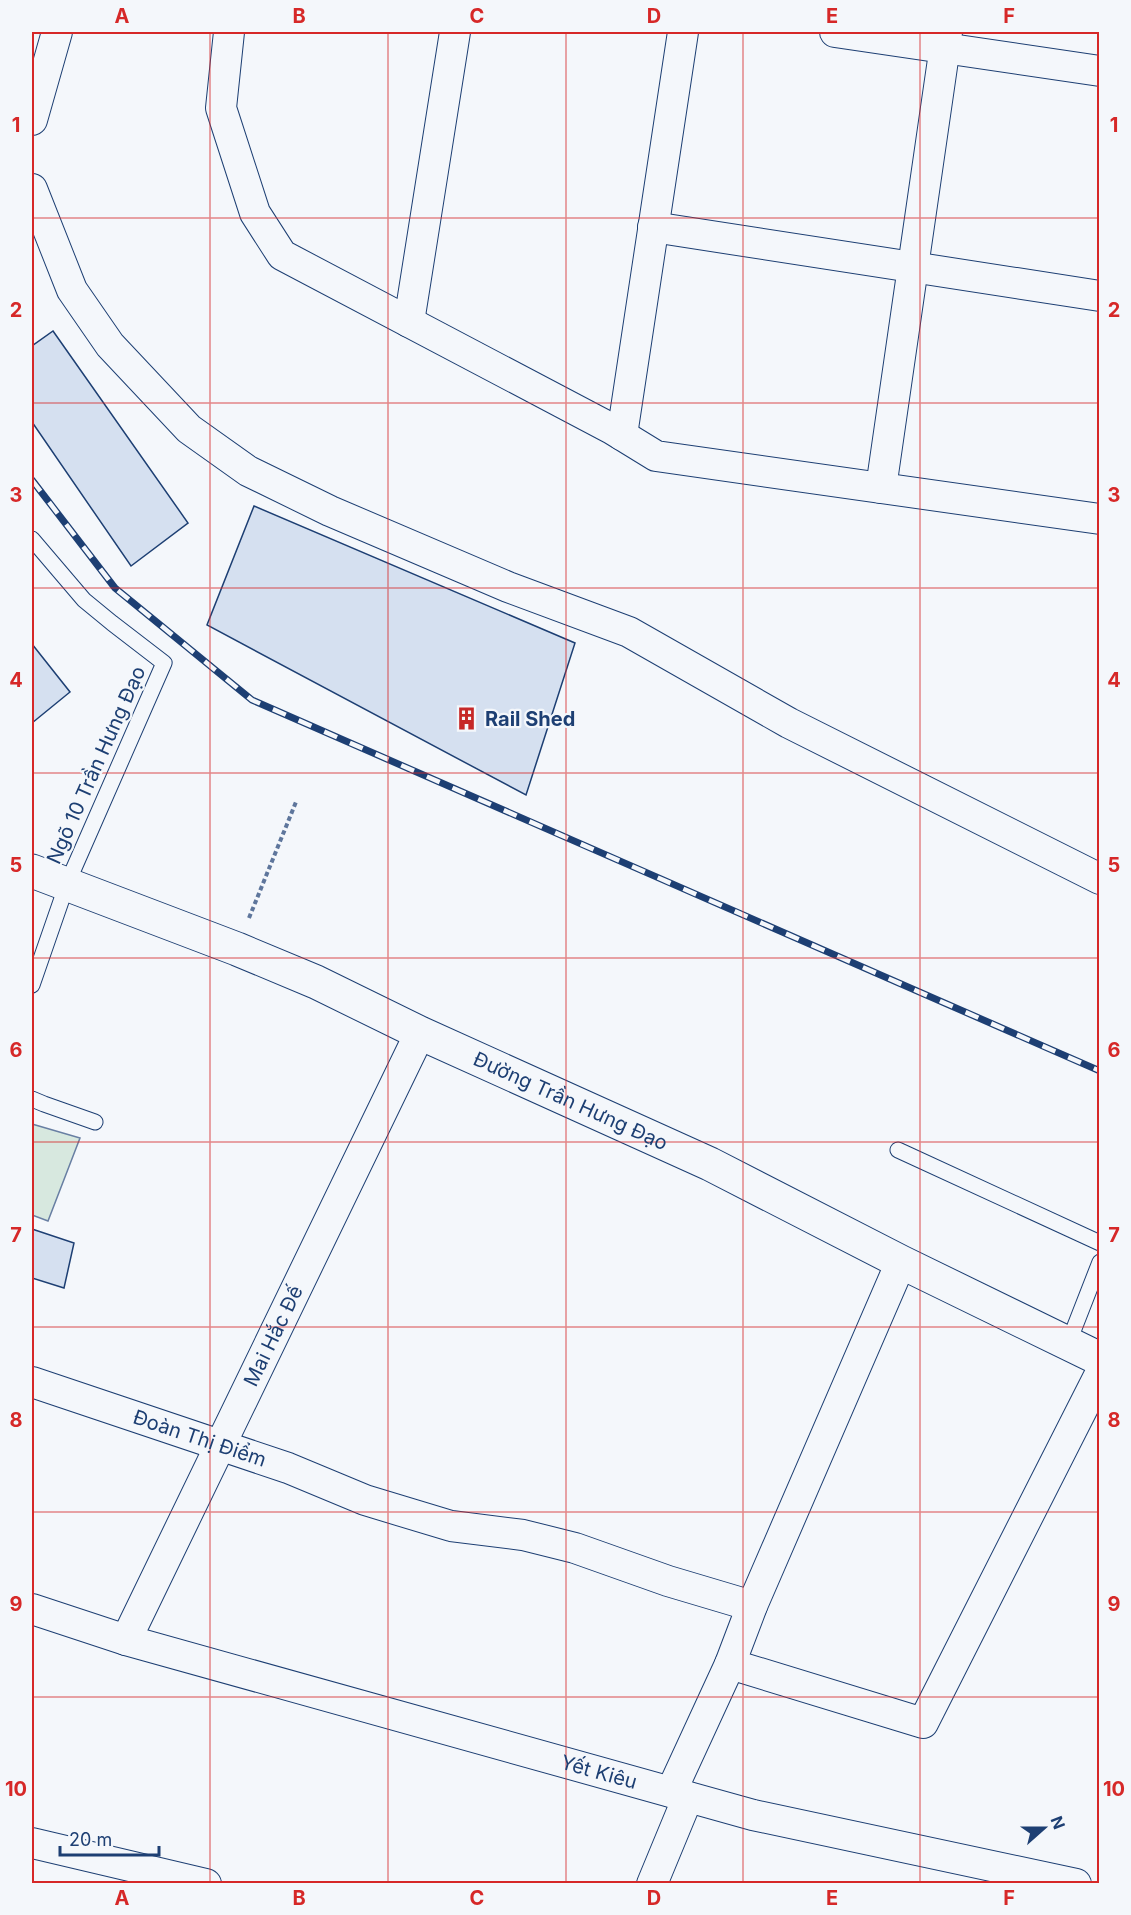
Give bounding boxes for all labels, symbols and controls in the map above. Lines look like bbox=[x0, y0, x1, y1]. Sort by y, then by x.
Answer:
text: A bbox=[115, 4, 130, 28]
text: B bbox=[292, 4, 306, 28]
text: C bbox=[470, 4, 484, 28]
text: D bbox=[647, 4, 661, 28]
text: E bbox=[826, 4, 838, 28]
text: F bbox=[1003, 4, 1015, 28]
text: 1 bbox=[12, 113, 20, 137]
text: 1 bbox=[1110, 113, 1118, 137]
text: 2 bbox=[10, 298, 22, 322]
text: 2 bbox=[1108, 298, 1120, 322]
text: 3 bbox=[10, 483, 22, 507]
text: 3 bbox=[1108, 483, 1120, 507]
street label: Ngõ 10 Trần Hưng Đạo bbox=[42, 662, 150, 868]
text: 4 bbox=[9, 668, 23, 692]
text: 4 bbox=[1107, 668, 1121, 692]
building icon: Rail Shed bbox=[454, 706, 480, 732]
place label: Rail Shed bbox=[485, 707, 575, 731]
text: 5 bbox=[10, 853, 22, 877]
text: 5 bbox=[1108, 853, 1120, 877]
text: 6 bbox=[10, 1038, 23, 1062]
text: 6 bbox=[1108, 1038, 1121, 1062]
street label: Đường Trần Hưng Đạo bbox=[470, 1047, 671, 1155]
text: 7 bbox=[10, 1223, 22, 1247]
text: 7 bbox=[1108, 1223, 1120, 1247]
street label: Mai Hắc Đế bbox=[239, 1281, 308, 1390]
street label: Đoàn Thị Điểm bbox=[130, 1405, 269, 1472]
text: 8 bbox=[9, 1408, 23, 1432]
text: 8 bbox=[1107, 1408, 1121, 1432]
text: 9 bbox=[10, 1592, 23, 1616]
text: 9 bbox=[1108, 1592, 1121, 1616]
street label: Yết Kiêu bbox=[558, 1750, 640, 1794]
text: 10 bbox=[5, 1777, 27, 1801]
text: 10 bbox=[1103, 1777, 1125, 1801]
north arrow bbox=[1014, 1798, 1074, 1858]
text: N bbox=[1046, 1813, 1070, 1832]
scale bar bbox=[60, 1819, 159, 1857]
text: 20 m bbox=[69, 1829, 112, 1850]
text: A bbox=[115, 1886, 130, 1910]
text: B bbox=[292, 1886, 306, 1910]
text: C bbox=[470, 1886, 484, 1910]
text: D bbox=[647, 1886, 661, 1910]
text: E bbox=[826, 1886, 838, 1910]
text: F bbox=[1003, 1886, 1015, 1910]

